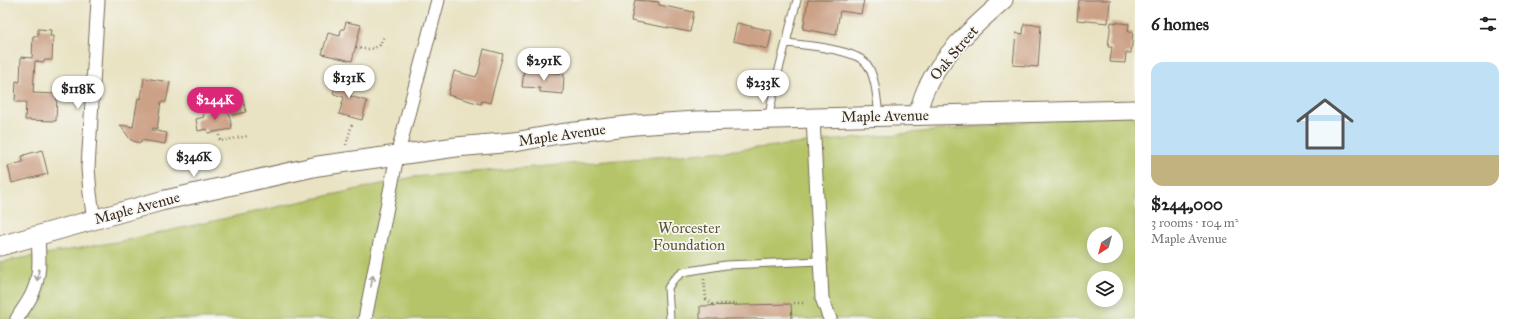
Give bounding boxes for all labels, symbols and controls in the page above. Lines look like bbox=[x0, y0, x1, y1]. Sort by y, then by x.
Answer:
icon: filters bbox=[1477, 13, 1499, 35]
text: 6 homes bbox=[1151, 14, 1209, 35]
street label: Oak Street bbox=[926, 22, 982, 84]
pin: $291K bbox=[516, 48, 572, 82]
text: $291K bbox=[526, 53, 562, 69]
pin: $131K bbox=[321, 65, 377, 99]
text: $131K bbox=[333, 70, 365, 86]
pin: $233K bbox=[735, 70, 791, 104]
text: $233K bbox=[746, 75, 780, 91]
pin: $118K bbox=[50, 76, 106, 110]
text: $118K bbox=[61, 81, 95, 97]
pin: $244K bbox=[187, 87, 243, 121]
icon: home bbox=[1289, 88, 1361, 160]
text: $244K bbox=[196, 92, 234, 108]
street label: Maple Avenue bbox=[841, 106, 929, 126]
street label: Maple Avenue bbox=[517, 120, 607, 150]
pin: $346K bbox=[166, 144, 222, 178]
text: $346K bbox=[176, 149, 212, 165]
street label: Maple Avenue bbox=[92, 188, 182, 228]
text: $244,000 bbox=[1151, 194, 1223, 215]
text: 3 rooms · 104 m² bbox=[1151, 215, 1239, 231]
park label: Worcester Foundation bbox=[653, 219, 725, 254]
north arrow bbox=[1087, 227, 1123, 263]
map controls bbox=[1087, 227, 1123, 307]
text: Maple Avenue bbox=[1151, 231, 1227, 247]
one-way arrow bbox=[34, 268, 42, 281]
button: layers bbox=[1087, 271, 1123, 307]
one-way arrow bbox=[368, 275, 376, 288]

